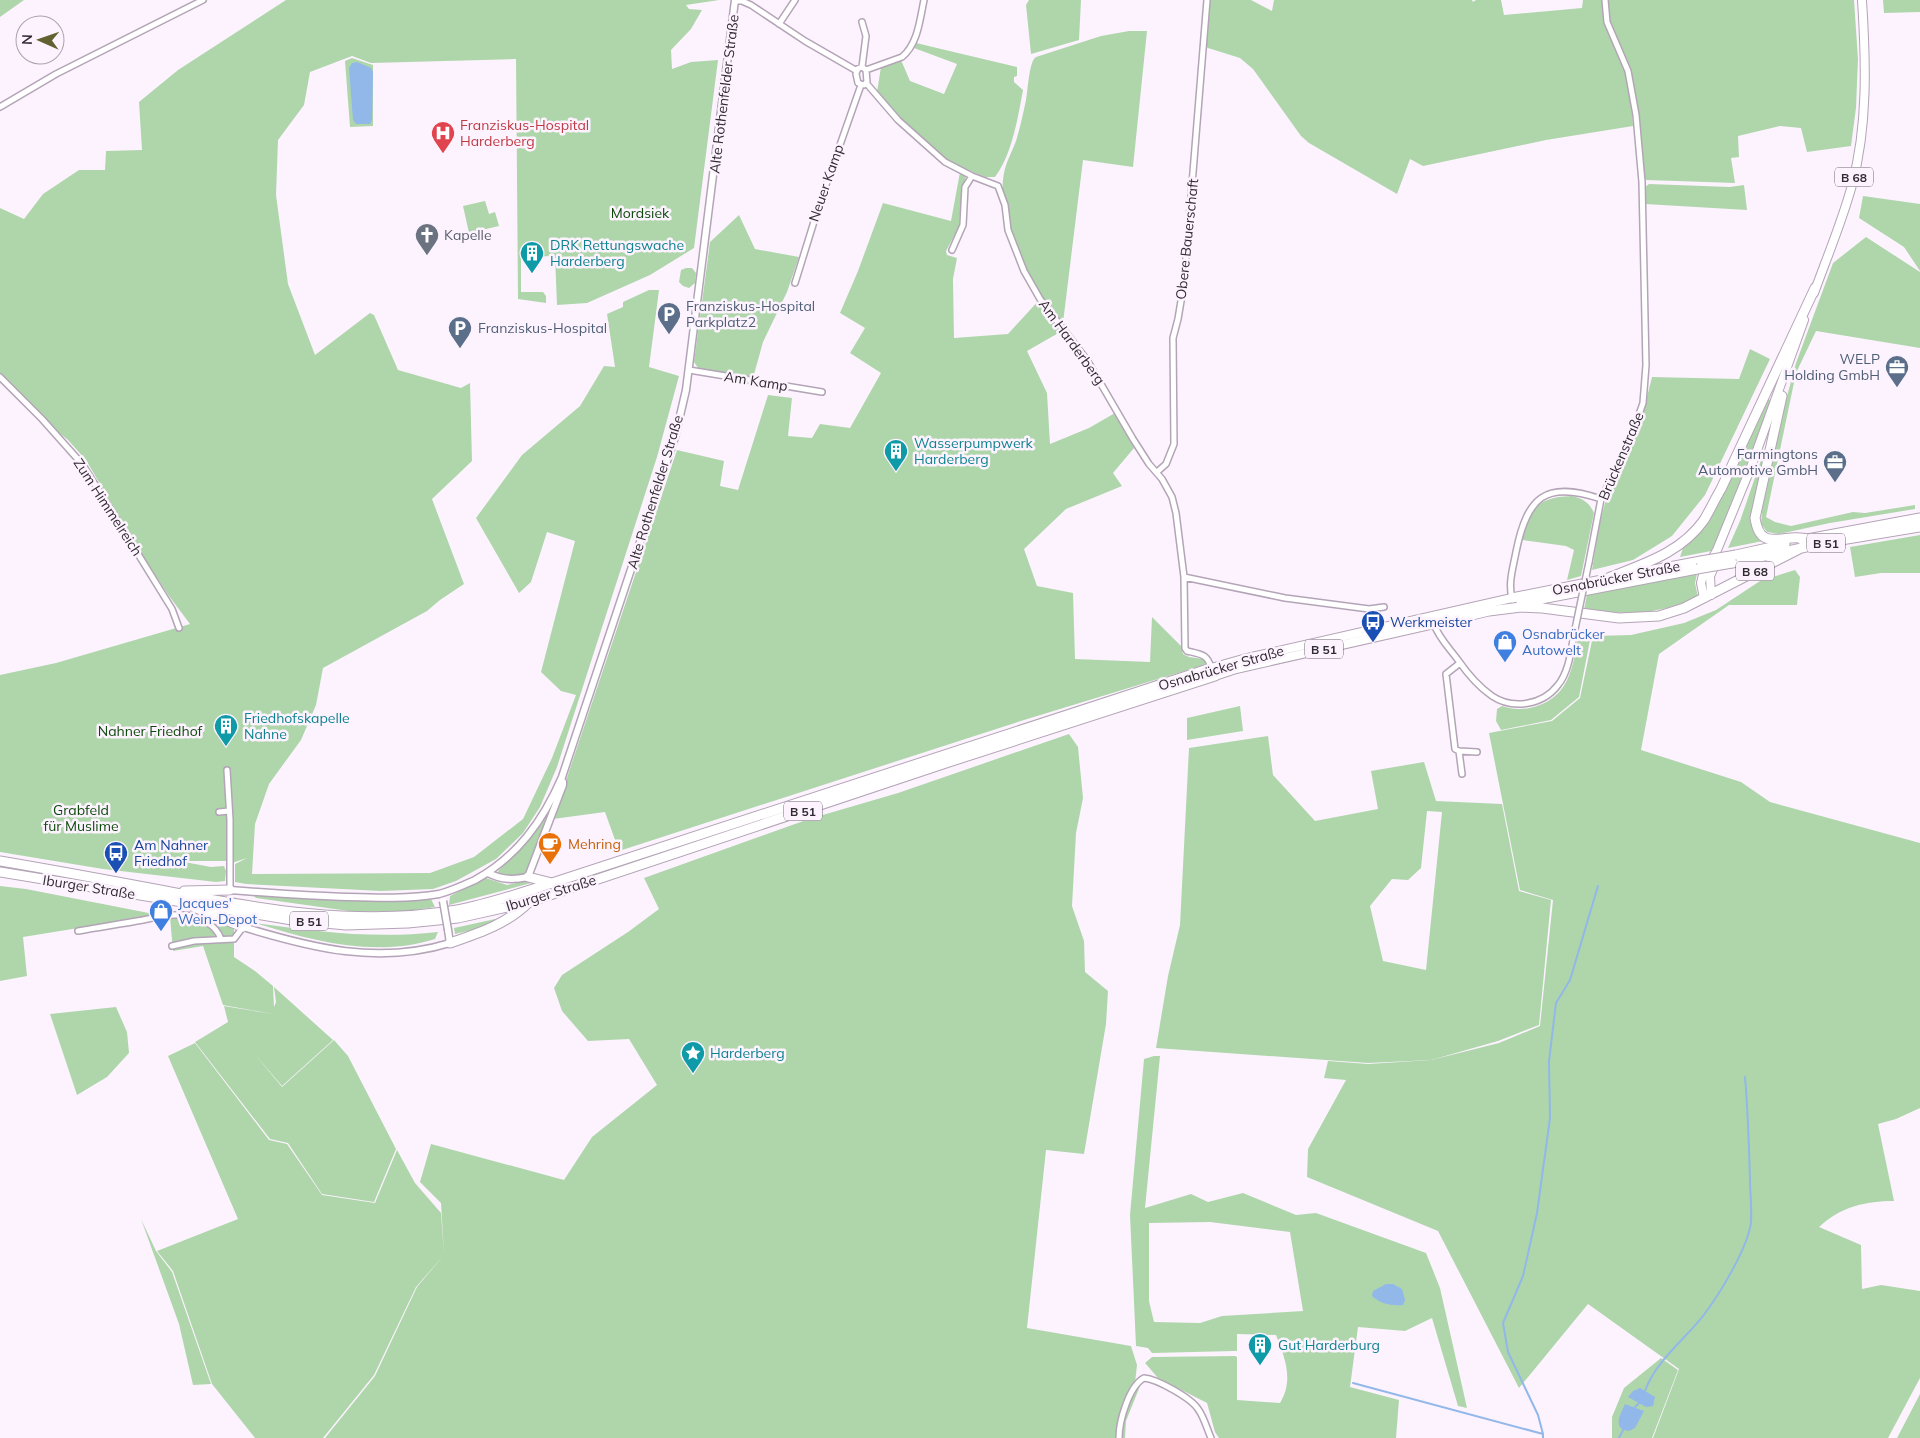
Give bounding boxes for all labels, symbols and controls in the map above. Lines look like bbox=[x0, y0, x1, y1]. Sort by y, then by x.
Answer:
street label: Alte Rothenfelder Straße bbox=[705, 14, 743, 174]
north arrow bbox=[15, 15, 65, 65]
text: N bbox=[18, 34, 36, 45]
place label: Franziskus-Hospital Harderberg bbox=[460, 116, 589, 150]
hospital icon: Franziskus-Hospital Harderberg bbox=[430, 120, 456, 154]
street label: Neuer Kamp bbox=[804, 142, 848, 224]
road number: B 68 bbox=[1835, 168, 1873, 186]
street label: Obere Bauerschaft bbox=[1172, 178, 1202, 300]
park label: Mordsiek bbox=[611, 204, 670, 222]
church icon: Kapelle bbox=[414, 222, 440, 256]
place label: Kapelle bbox=[444, 226, 492, 244]
place label: DRK Rettungswache Harderberg bbox=[550, 236, 684, 270]
building icon: DRK Rettungswache Harderberg bbox=[519, 240, 545, 274]
street label: Am Harderberg bbox=[1035, 296, 1109, 388]
place label: Franziskus-Hospital Parkplatz2 bbox=[686, 297, 815, 331]
parking icon: Franziskus-Hospital Parkplatz2 bbox=[656, 301, 682, 335]
parking icon: Franziskus-Hospital bbox=[447, 315, 473, 349]
place label: Franziskus-Hospital bbox=[478, 319, 607, 337]
place label: WELP Holding GmbH bbox=[1784, 350, 1880, 384]
office icon: WELP Holding GmbH bbox=[1884, 354, 1910, 388]
street label: Am Kamp bbox=[723, 367, 789, 395]
street label: Brückenstraße bbox=[1594, 409, 1648, 503]
street label: Alte Rothenfelder Straße bbox=[623, 413, 687, 571]
place label: Wasserpumpwerk Harderberg bbox=[914, 434, 1034, 468]
building icon: Wasserpumpwerk Harderberg bbox=[883, 438, 909, 472]
place label: Farmingtons Automotive GmbH bbox=[1698, 445, 1818, 479]
office icon: Farmingtons Automotive GmbH bbox=[1822, 449, 1848, 483]
street label: Zum Himmelreich bbox=[70, 455, 146, 559]
road number: B 51 bbox=[1807, 534, 1845, 552]
street label: Osnabrücker Straße bbox=[1551, 557, 1681, 599]
road number: B 68 bbox=[1736, 562, 1774, 580]
bus stop icon: Werkmeister bbox=[1360, 609, 1386, 643]
place label: Werkmeister bbox=[1390, 613, 1473, 631]
place label: Osnabrücker Autowelt bbox=[1522, 625, 1605, 659]
shop icon: Osnabrücker Autowelt bbox=[1492, 629, 1518, 663]
road number: B 51 bbox=[1305, 640, 1343, 659]
street label: Osnabrücker Straße bbox=[1156, 641, 1286, 695]
place label: Friedhofskapelle Nahne bbox=[244, 709, 350, 743]
building icon: Friedhofskapelle Nahne bbox=[213, 713, 239, 747]
park label: Nahner Friedhof bbox=[98, 722, 203, 740]
park label: Grabfeld für Muslime bbox=[43, 801, 119, 835]
road number: B 51 bbox=[784, 801, 822, 820]
cafe icon: Mehring bbox=[537, 831, 563, 865]
place label: Mehring bbox=[568, 835, 621, 853]
place label: Am Nahner Friedhof bbox=[134, 836, 209, 870]
bus stop icon: Am Nahner Friedhof bbox=[103, 840, 129, 874]
street label: Iburger Straße bbox=[41, 871, 137, 903]
street label: Iburger Straße bbox=[504, 871, 598, 915]
place label: Jacques' Wein-Depot bbox=[178, 894, 257, 928]
shop icon: Jacques' Wein-Depot bbox=[148, 898, 174, 932]
road number: B 51 bbox=[290, 911, 328, 930]
place icon: Harderberg bbox=[680, 1040, 706, 1074]
place label: Harderberg bbox=[710, 1044, 785, 1062]
building icon: Gut Harderburg bbox=[1247, 1332, 1273, 1366]
place label: Gut Harderburg bbox=[1278, 1336, 1380, 1354]

